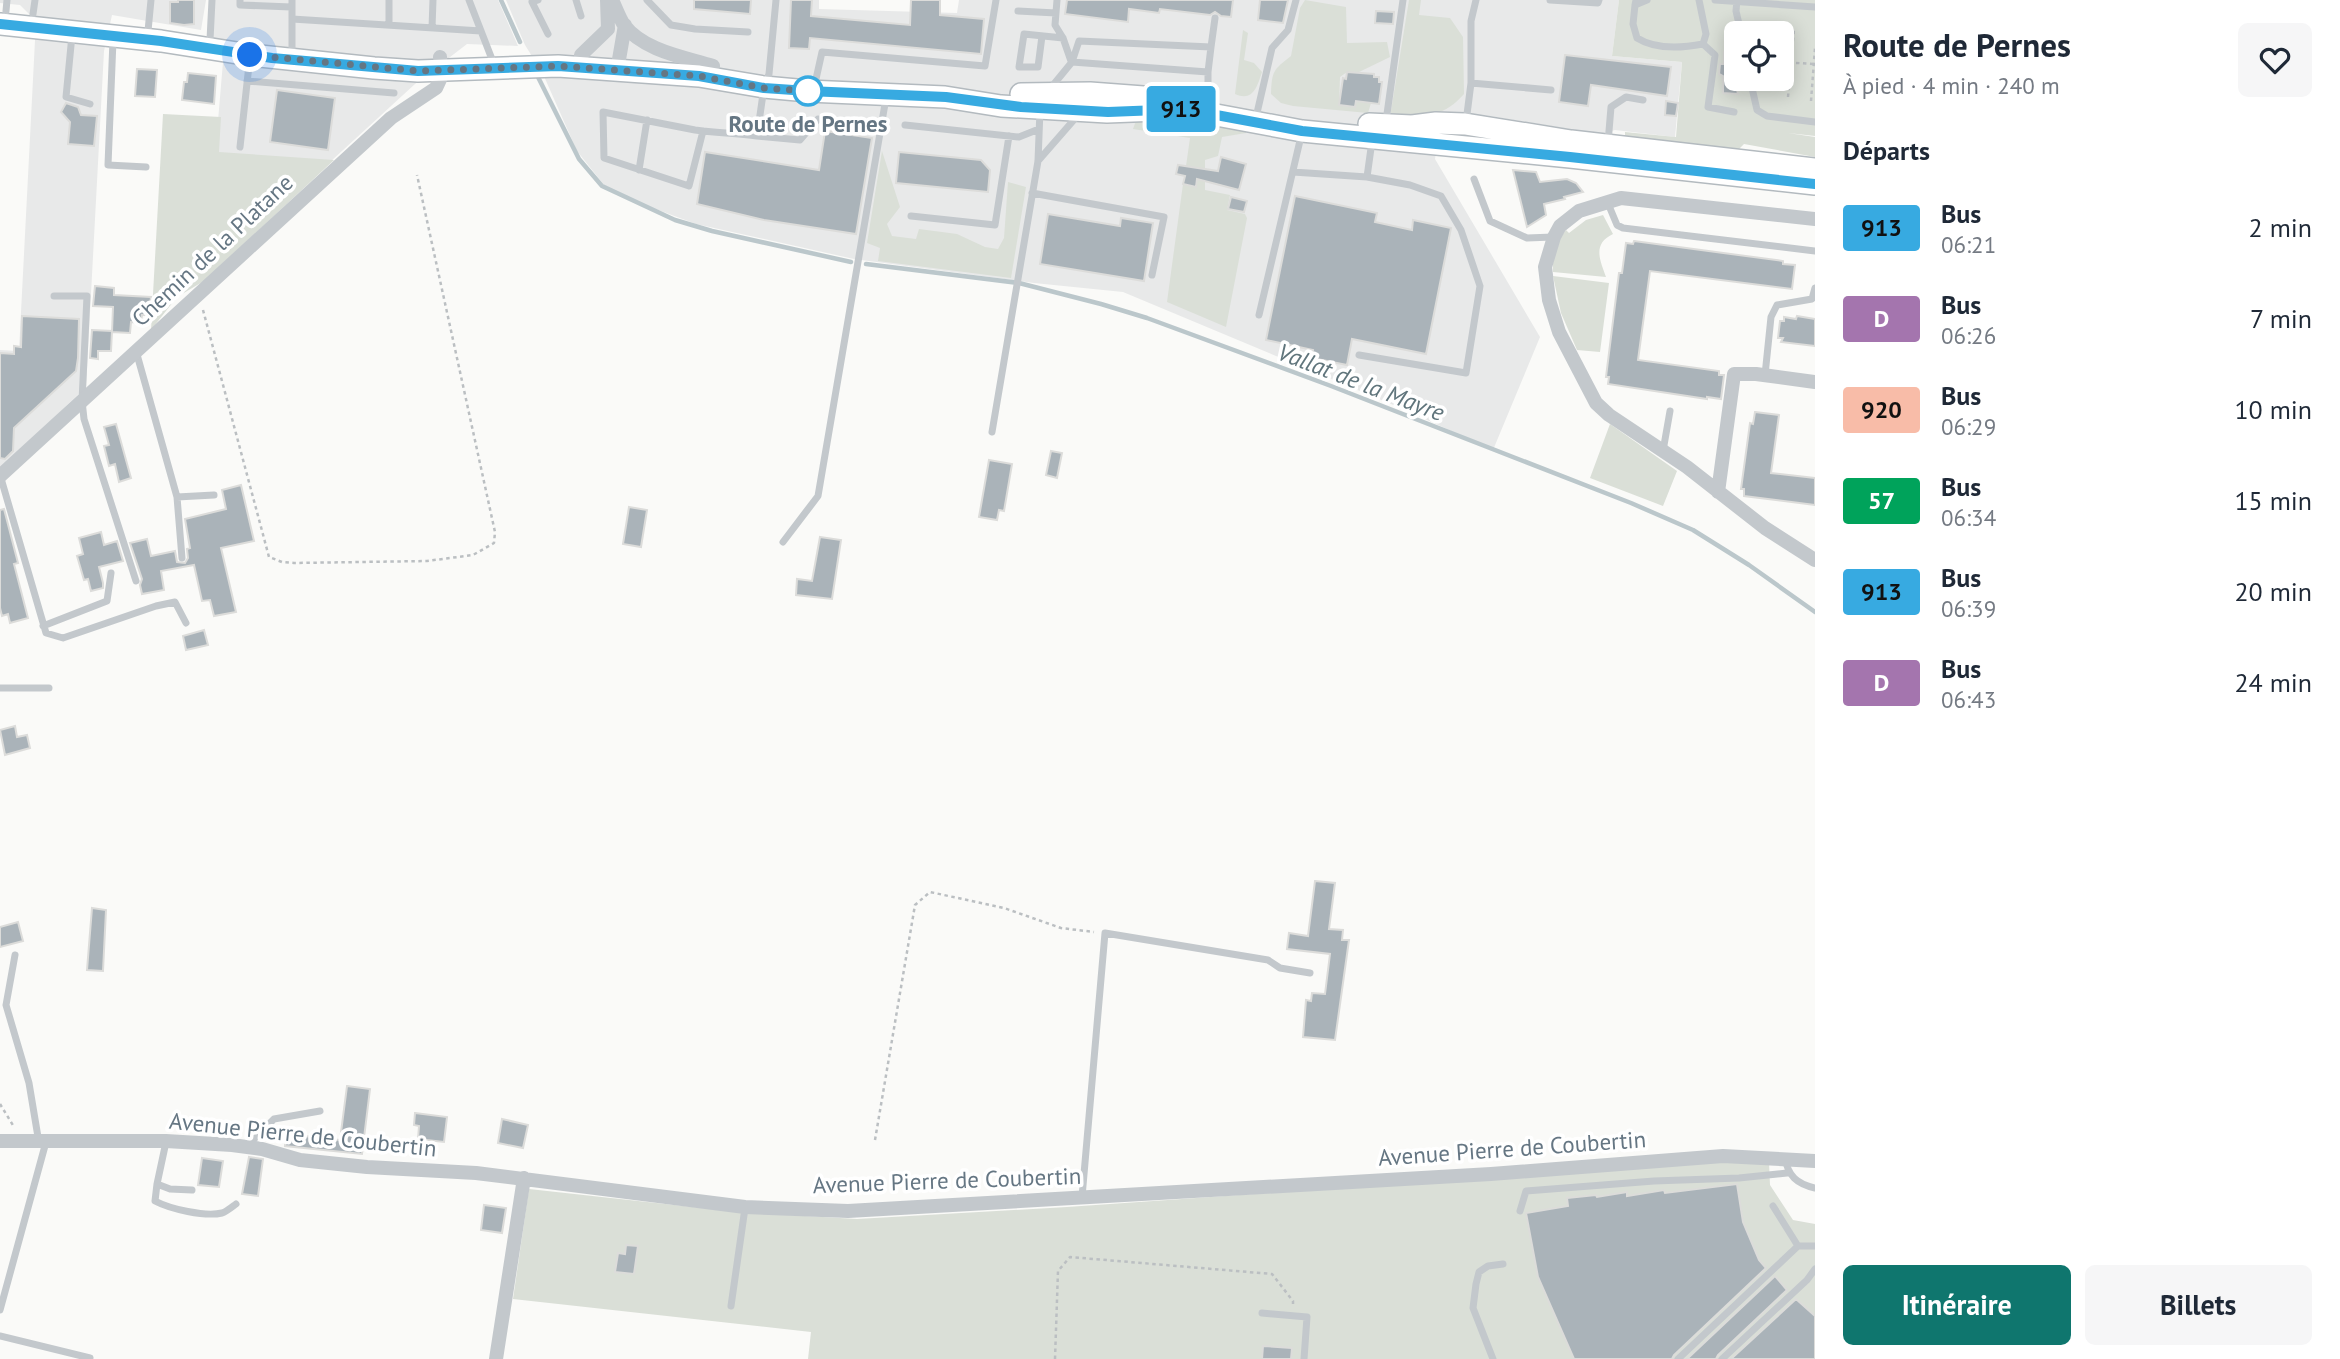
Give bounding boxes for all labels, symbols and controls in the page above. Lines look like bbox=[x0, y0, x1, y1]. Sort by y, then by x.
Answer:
map controls bbox=[1724, 21, 1794, 91]
button: locate bbox=[1724, 21, 1794, 91]
text: Route de Pernes bbox=[1843, 23, 2071, 66]
button: heart bbox=[2238, 23, 2312, 97]
your location bbox=[232, 37, 267, 72]
text: À pied · 4 min · 240 m bbox=[1843, 71, 2060, 100]
marker: Route de Pernes bbox=[793, 76, 823, 106]
line badge: 913 bbox=[1141, 86, 1221, 132]
text: 913 bbox=[1161, 93, 1201, 124]
place label: Route de Pernes bbox=[729, 109, 888, 138]
text: Départs bbox=[1843, 134, 1930, 167]
street label: Chemin de la Platane bbox=[125, 168, 299, 332]
text: Bus bbox=[1941, 197, 1981, 230]
text: 2 min bbox=[2249, 211, 2312, 244]
text: 913 bbox=[1861, 212, 1902, 243]
text: 06:21 bbox=[1941, 230, 1996, 259]
text: Bus bbox=[1941, 288, 1981, 321]
text: 7 min bbox=[2250, 302, 2312, 335]
text: D bbox=[1874, 303, 1889, 334]
text: 06:26 bbox=[1941, 321, 1996, 350]
water label: Vallat de la Mayre bbox=[1273, 336, 1449, 428]
text: Bus bbox=[1941, 379, 1981, 412]
text: 10 min bbox=[2234, 393, 2312, 426]
text: 920 bbox=[1861, 394, 1902, 425]
text: 06:29 bbox=[1941, 412, 1996, 441]
text: Bus bbox=[1941, 470, 1981, 503]
text: 15 min bbox=[2234, 484, 2312, 517]
text: 57 bbox=[1868, 485, 1895, 516]
text: 06:34 bbox=[1941, 503, 1996, 532]
text: Bus bbox=[1941, 561, 1981, 594]
text: 20 min bbox=[2234, 575, 2312, 608]
text: 913 bbox=[1861, 576, 1902, 607]
text: 06:39 bbox=[1941, 594, 1996, 623]
text: Bus bbox=[1941, 652, 1981, 685]
text: 24 min bbox=[2234, 666, 2312, 699]
text: D bbox=[1874, 667, 1889, 698]
text: 06:43 bbox=[1941, 685, 1996, 714]
street label: Avenue Pierre de Coubertin bbox=[168, 1106, 438, 1162]
street label: Avenue Pierre de Coubertin bbox=[1377, 1124, 1647, 1172]
street label: Avenue Pierre de Coubertin bbox=[812, 1161, 1082, 1199]
button: Itinéraire bbox=[1843, 1265, 2071, 1345]
button: Billets bbox=[2085, 1265, 2312, 1345]

